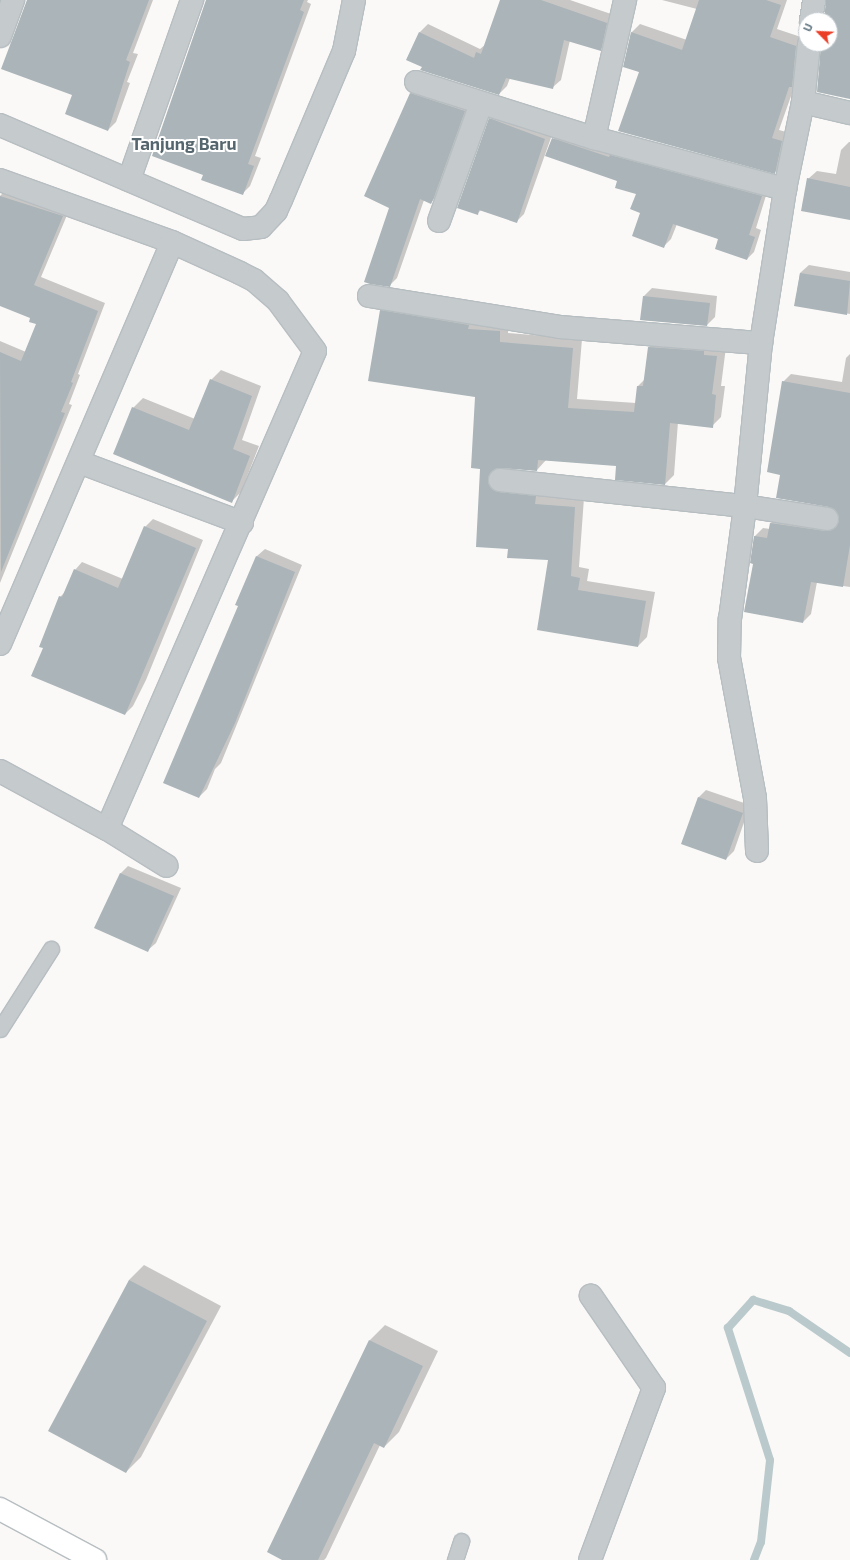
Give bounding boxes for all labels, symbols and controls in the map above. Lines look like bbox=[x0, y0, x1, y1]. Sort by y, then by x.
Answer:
north arrow bbox=[798, 12, 838, 52]
text: U bbox=[800, 21, 815, 33]
district label: Tanjung Baru bbox=[131, 134, 237, 154]

